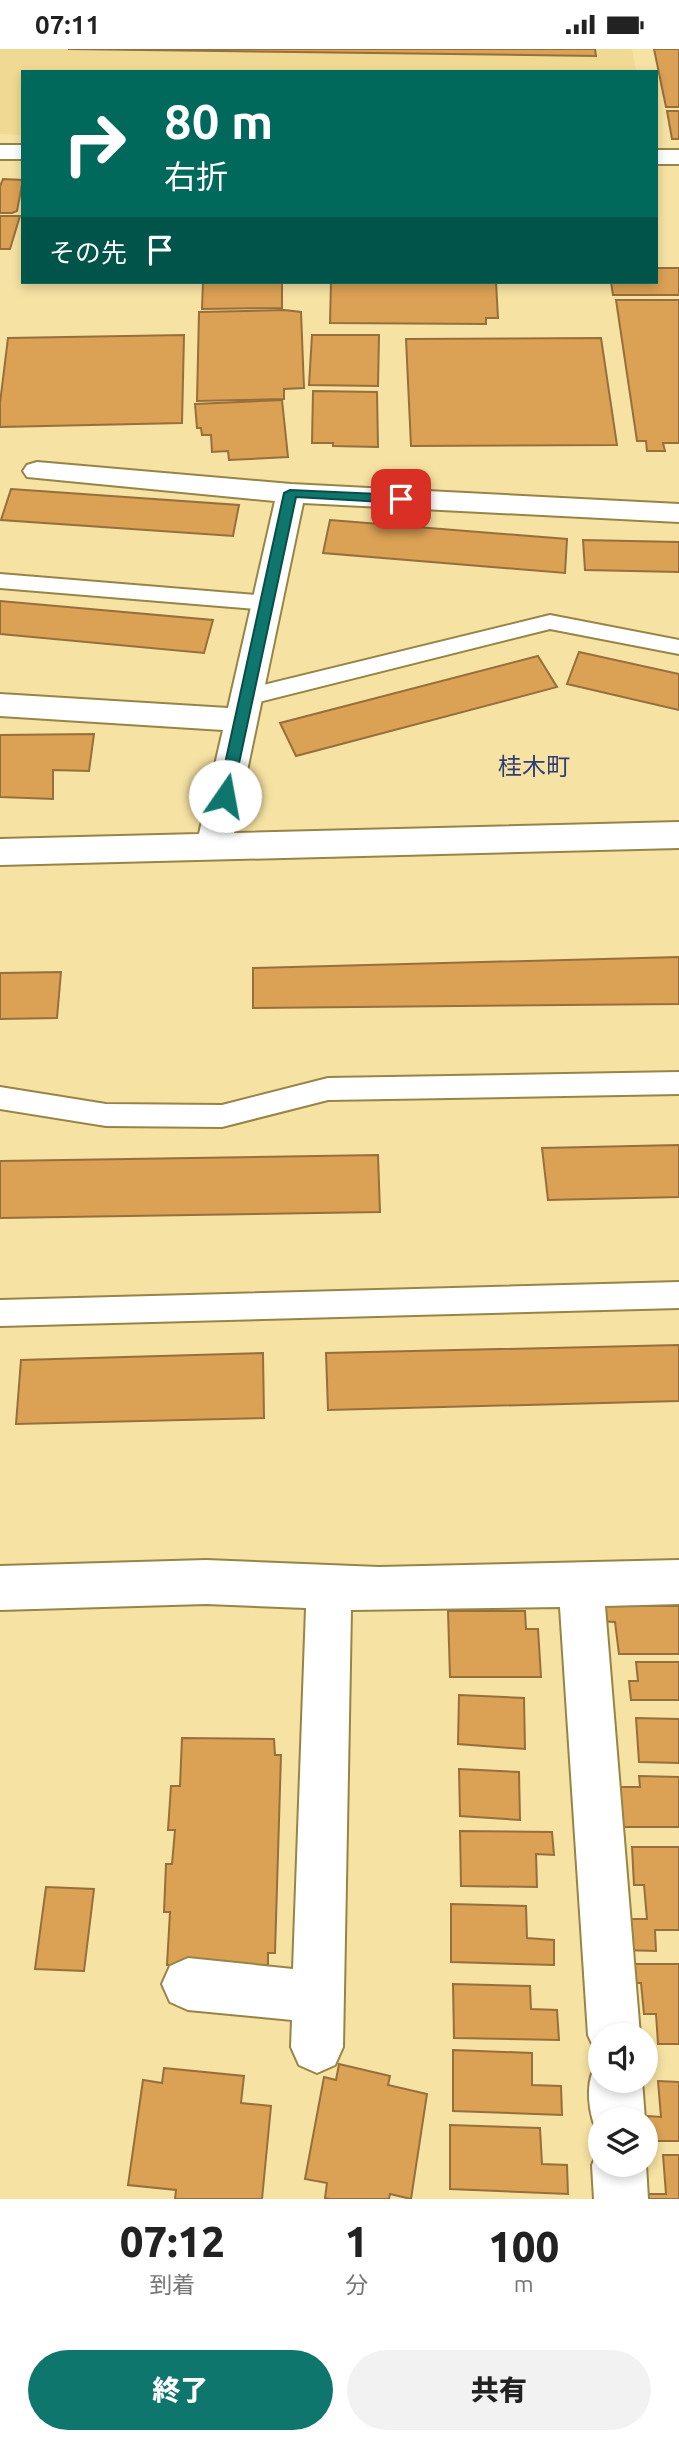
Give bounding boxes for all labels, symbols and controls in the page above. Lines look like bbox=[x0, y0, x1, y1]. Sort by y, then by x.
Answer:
text: 07:11 bbox=[35, 10, 100, 39]
text: 80 m bbox=[164, 93, 273, 148]
icon: right bbox=[49, 98, 140, 189]
text: 右折 bbox=[164, 158, 228, 194]
icon: arrive bbox=[141, 231, 179, 269]
text: その先 bbox=[49, 238, 127, 267]
pin bbox=[371, 469, 431, 529]
icon: arrive bbox=[382, 480, 420, 518]
district label: 桂木町 bbox=[498, 753, 570, 780]
position arrow bbox=[188, 759, 262, 833]
map controls bbox=[588, 2023, 658, 2177]
button: sound bbox=[588, 2023, 658, 2093]
button: layers bbox=[588, 2107, 658, 2177]
text: 07:12 bbox=[120, 2218, 225, 2265]
text: 1 bbox=[345, 2218, 368, 2265]
text: 100 bbox=[488, 2223, 559, 2270]
text: m bbox=[514, 2271, 534, 2296]
text: 到着 bbox=[149, 2272, 195, 2297]
text: 分 bbox=[345, 2272, 368, 2297]
button: 終了 bbox=[28, 2350, 333, 2430]
button: 共有 bbox=[347, 2350, 651, 2430]

